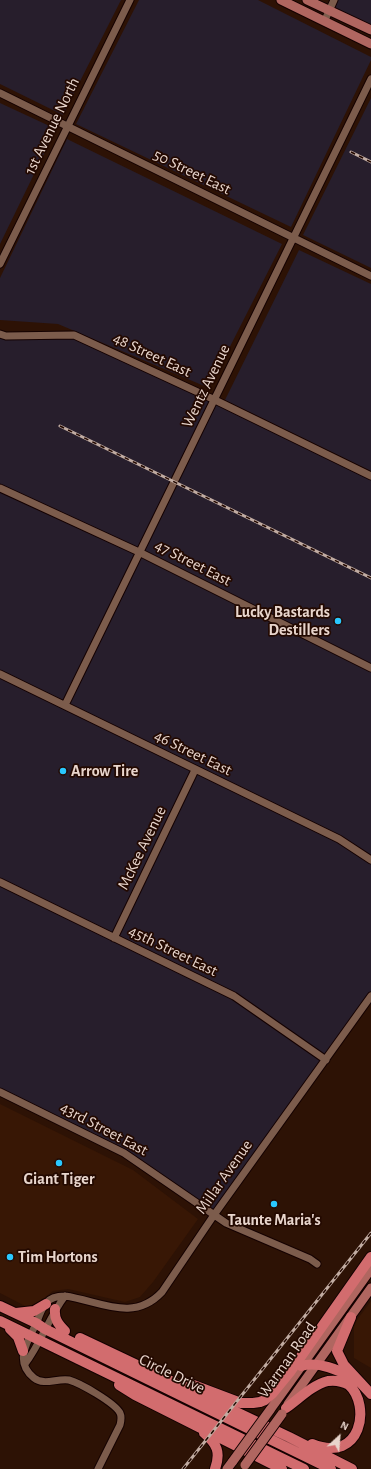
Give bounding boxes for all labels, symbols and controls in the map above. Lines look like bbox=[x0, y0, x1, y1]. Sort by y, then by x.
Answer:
street label: 1st Avenue North bbox=[20, 74, 84, 178]
street label: 50 Street East bbox=[150, 145, 234, 199]
street label: 48 Street East bbox=[110, 329, 194, 381]
street label: Wentz Avenue bbox=[178, 341, 234, 431]
street label: 47 Street East bbox=[152, 536, 234, 590]
place label: Lucky Bastards Destillers bbox=[235, 602, 330, 640]
marker: Lucky Bastards Destillers bbox=[333, 616, 343, 626]
street label: 46 Street East bbox=[151, 726, 235, 780]
place label: Arrow Tire bbox=[71, 761, 138, 781]
marker: Arrow Tire bbox=[58, 766, 68, 776]
street label: McKee Avenue bbox=[114, 803, 170, 893]
street label: 45th Street East bbox=[125, 921, 221, 981]
street label: 43rd Street East bbox=[57, 1098, 151, 1160]
street label: Millar Avenue bbox=[191, 1136, 257, 1218]
marker: Giant Tiger bbox=[54, 1158, 64, 1168]
place label: Giant Tiger bbox=[24, 1169, 94, 1189]
marker: Taunte Maria's bbox=[269, 1199, 279, 1209]
place label: Taunte Maria's bbox=[227, 1210, 321, 1230]
place label: Tim Hortons bbox=[18, 1247, 98, 1267]
marker: Tim Hortons bbox=[5, 1252, 15, 1262]
street label: Warman Road bbox=[254, 1318, 320, 1402]
street label: Circle Drive bbox=[136, 1350, 208, 1398]
north arrow bbox=[319, 1417, 359, 1457]
text: N bbox=[339, 1419, 350, 1432]

